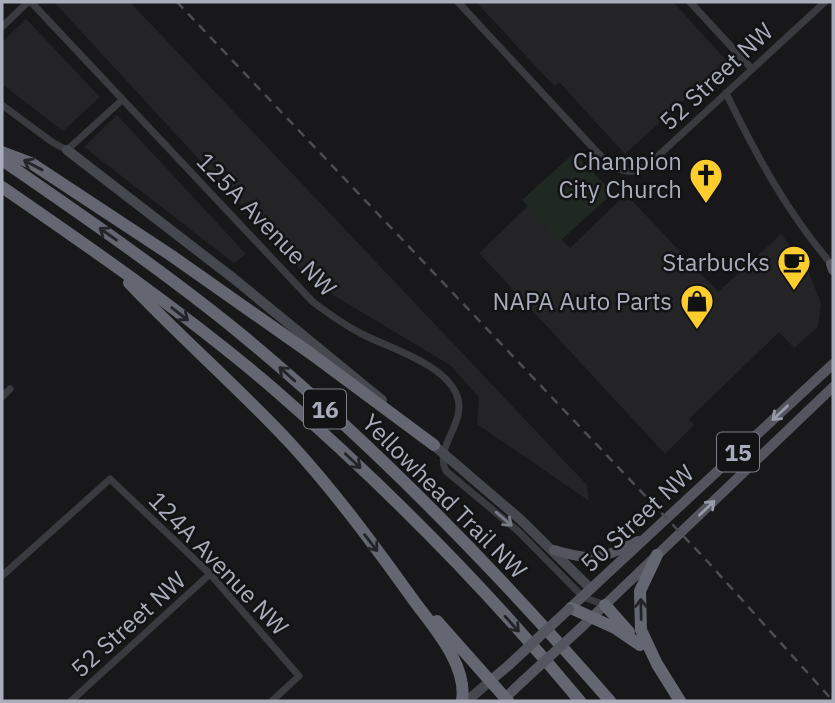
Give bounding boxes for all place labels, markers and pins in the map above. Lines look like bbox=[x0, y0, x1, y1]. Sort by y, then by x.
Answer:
place label: Champion City Church bbox=[558, 145, 682, 205]
church icon: Champion City Church bbox=[687, 156, 725, 205]
cafe icon: Starbucks bbox=[775, 243, 813, 292]
place label: Starbucks bbox=[662, 246, 770, 278]
shop icon: NAPA Auto Parts bbox=[678, 282, 716, 331]
place label: NAPA Auto Parts bbox=[493, 285, 672, 317]

